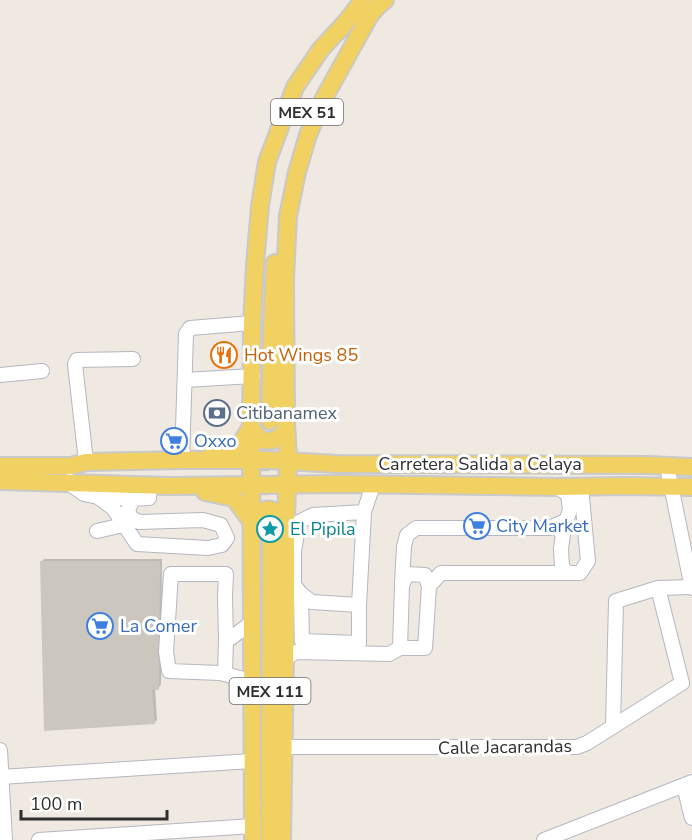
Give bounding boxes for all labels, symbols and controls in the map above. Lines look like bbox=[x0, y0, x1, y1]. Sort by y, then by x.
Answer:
road number: MEX 51 bbox=[271, 99, 343, 125]
restaurant icon: Hot Wings 85 bbox=[209, 340, 239, 370]
place label: Hot Wings 85 bbox=[244, 343, 358, 367]
bank icon: Citibanamex bbox=[202, 398, 232, 428]
place label: Citibanamex bbox=[236, 401, 337, 425]
supermarket icon: Oxxo bbox=[159, 426, 189, 456]
place label: Oxxo bbox=[194, 429, 237, 453]
street label: Carretera Salida a Celaya bbox=[378, 452, 582, 476]
supermarket icon: City Market bbox=[462, 511, 492, 541]
place icon: El Pipila bbox=[255, 514, 285, 544]
place label: City Market bbox=[496, 514, 589, 538]
place label: El Pipila bbox=[290, 517, 356, 541]
supermarket icon: La Comer bbox=[85, 611, 115, 641]
place label: La Comer bbox=[120, 614, 197, 638]
road number: MEX 111 bbox=[230, 678, 310, 704]
street label: Calle Jacarandas bbox=[438, 734, 572, 760]
scale bar bbox=[21, 783, 166, 821]
text: 100 m bbox=[30, 792, 82, 816]

